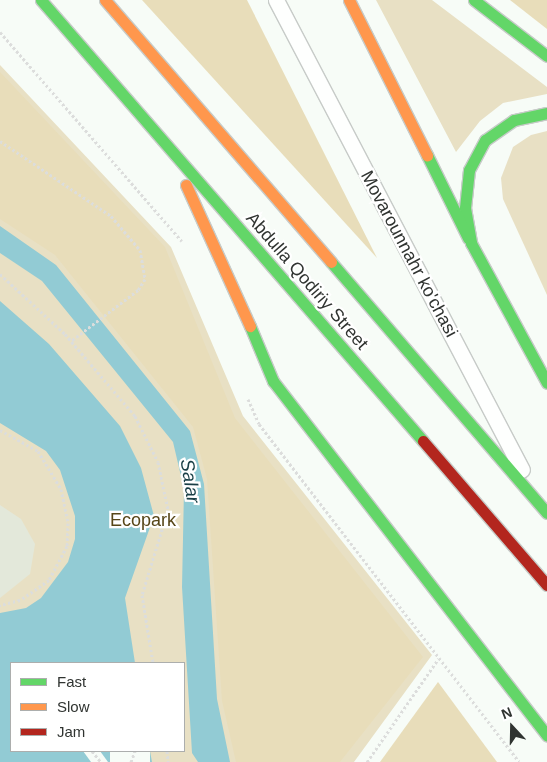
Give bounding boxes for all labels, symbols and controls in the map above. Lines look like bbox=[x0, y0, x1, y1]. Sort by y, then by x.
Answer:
street label: Movarounnahr ko'chasi bbox=[356, 167, 462, 341]
street label: Abdulla Qodiriy Street bbox=[241, 208, 373, 354]
water label: Salar bbox=[175, 457, 205, 505]
park label: Ecopark bbox=[110, 509, 176, 531]
legend bbox=[10, 662, 185, 752]
text: Fast bbox=[57, 673, 86, 690]
text: Slow bbox=[57, 698, 90, 715]
north arrow bbox=[487, 702, 537, 752]
text: N bbox=[499, 704, 514, 722]
text: Jam bbox=[57, 723, 85, 740]

